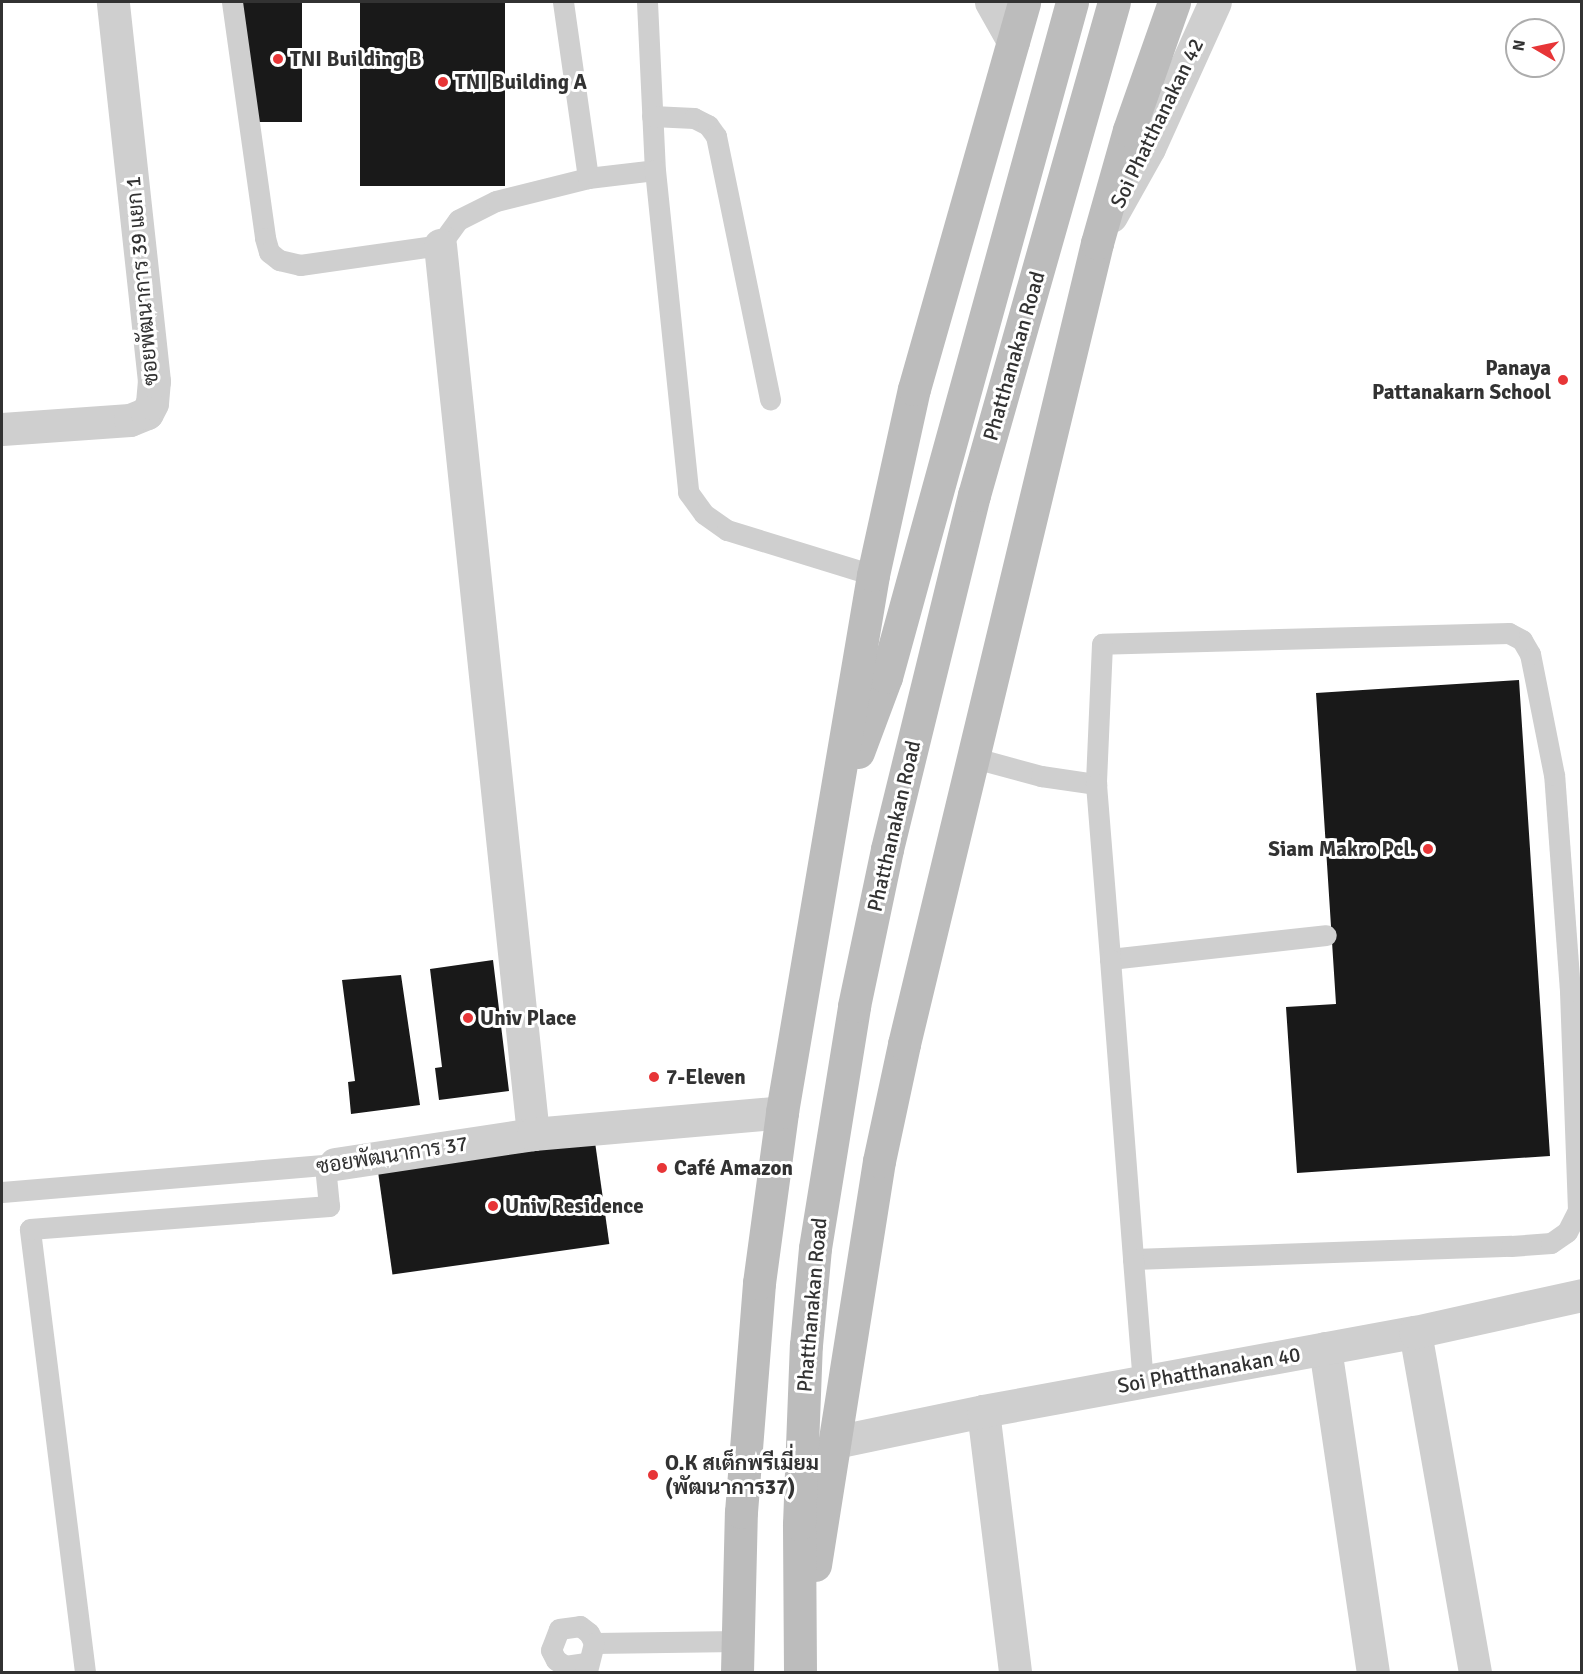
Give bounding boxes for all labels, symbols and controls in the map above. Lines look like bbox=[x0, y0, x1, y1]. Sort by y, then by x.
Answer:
north arrow bbox=[1505, 18, 1565, 78]
street label: Soi Phatthanakan 42 bbox=[1105, 34, 1209, 212]
text: N bbox=[1508, 38, 1530, 53]
place label: TNI Building B bbox=[290, 46, 421, 72]
marker: TNI Building B bbox=[271, 52, 285, 66]
place label: TNI Building A bbox=[455, 69, 587, 95]
marker: TNI Building A bbox=[436, 75, 450, 89]
street label: ซอยพัฒนาการ 39 แยก 1 bbox=[120, 175, 164, 387]
street label: Phatthanakan Road bbox=[978, 268, 1050, 444]
place label: Panaya Pattanakarn School bbox=[1372, 355, 1551, 405]
marker: Panaya Pattanakarn School bbox=[1556, 373, 1570, 387]
street label: Phatthanakan Road bbox=[862, 738, 926, 914]
place label: Siam Makro Pcl. bbox=[1268, 836, 1416, 862]
marker: Siam Makro Pcl. bbox=[1421, 842, 1435, 856]
place label: Univ Place bbox=[480, 1005, 576, 1031]
marker: Univ Place bbox=[461, 1011, 475, 1025]
place label: 7-Eleven bbox=[666, 1064, 746, 1090]
marker: 7-Eleven bbox=[647, 1070, 661, 1084]
street label: ซอยพัฒนาการ 37 bbox=[314, 1131, 470, 1179]
place label: Café Amazon bbox=[674, 1155, 793, 1181]
marker: Café Amazon bbox=[655, 1161, 669, 1175]
place label: Univ Residence bbox=[505, 1193, 644, 1219]
marker: Univ Residence bbox=[486, 1199, 500, 1213]
street label: Phatthanakan Road bbox=[792, 1217, 832, 1393]
street label: Soi Phatthanakan 40 bbox=[1115, 1341, 1303, 1399]
place label: O.K สเต็กพรีเมี่ยม (พัฒนาการ37) bbox=[665, 1450, 819, 1500]
marker: O.K สเต็กพรีเมี่ยม (พัฒนาการ37) bbox=[646, 1468, 660, 1482]

